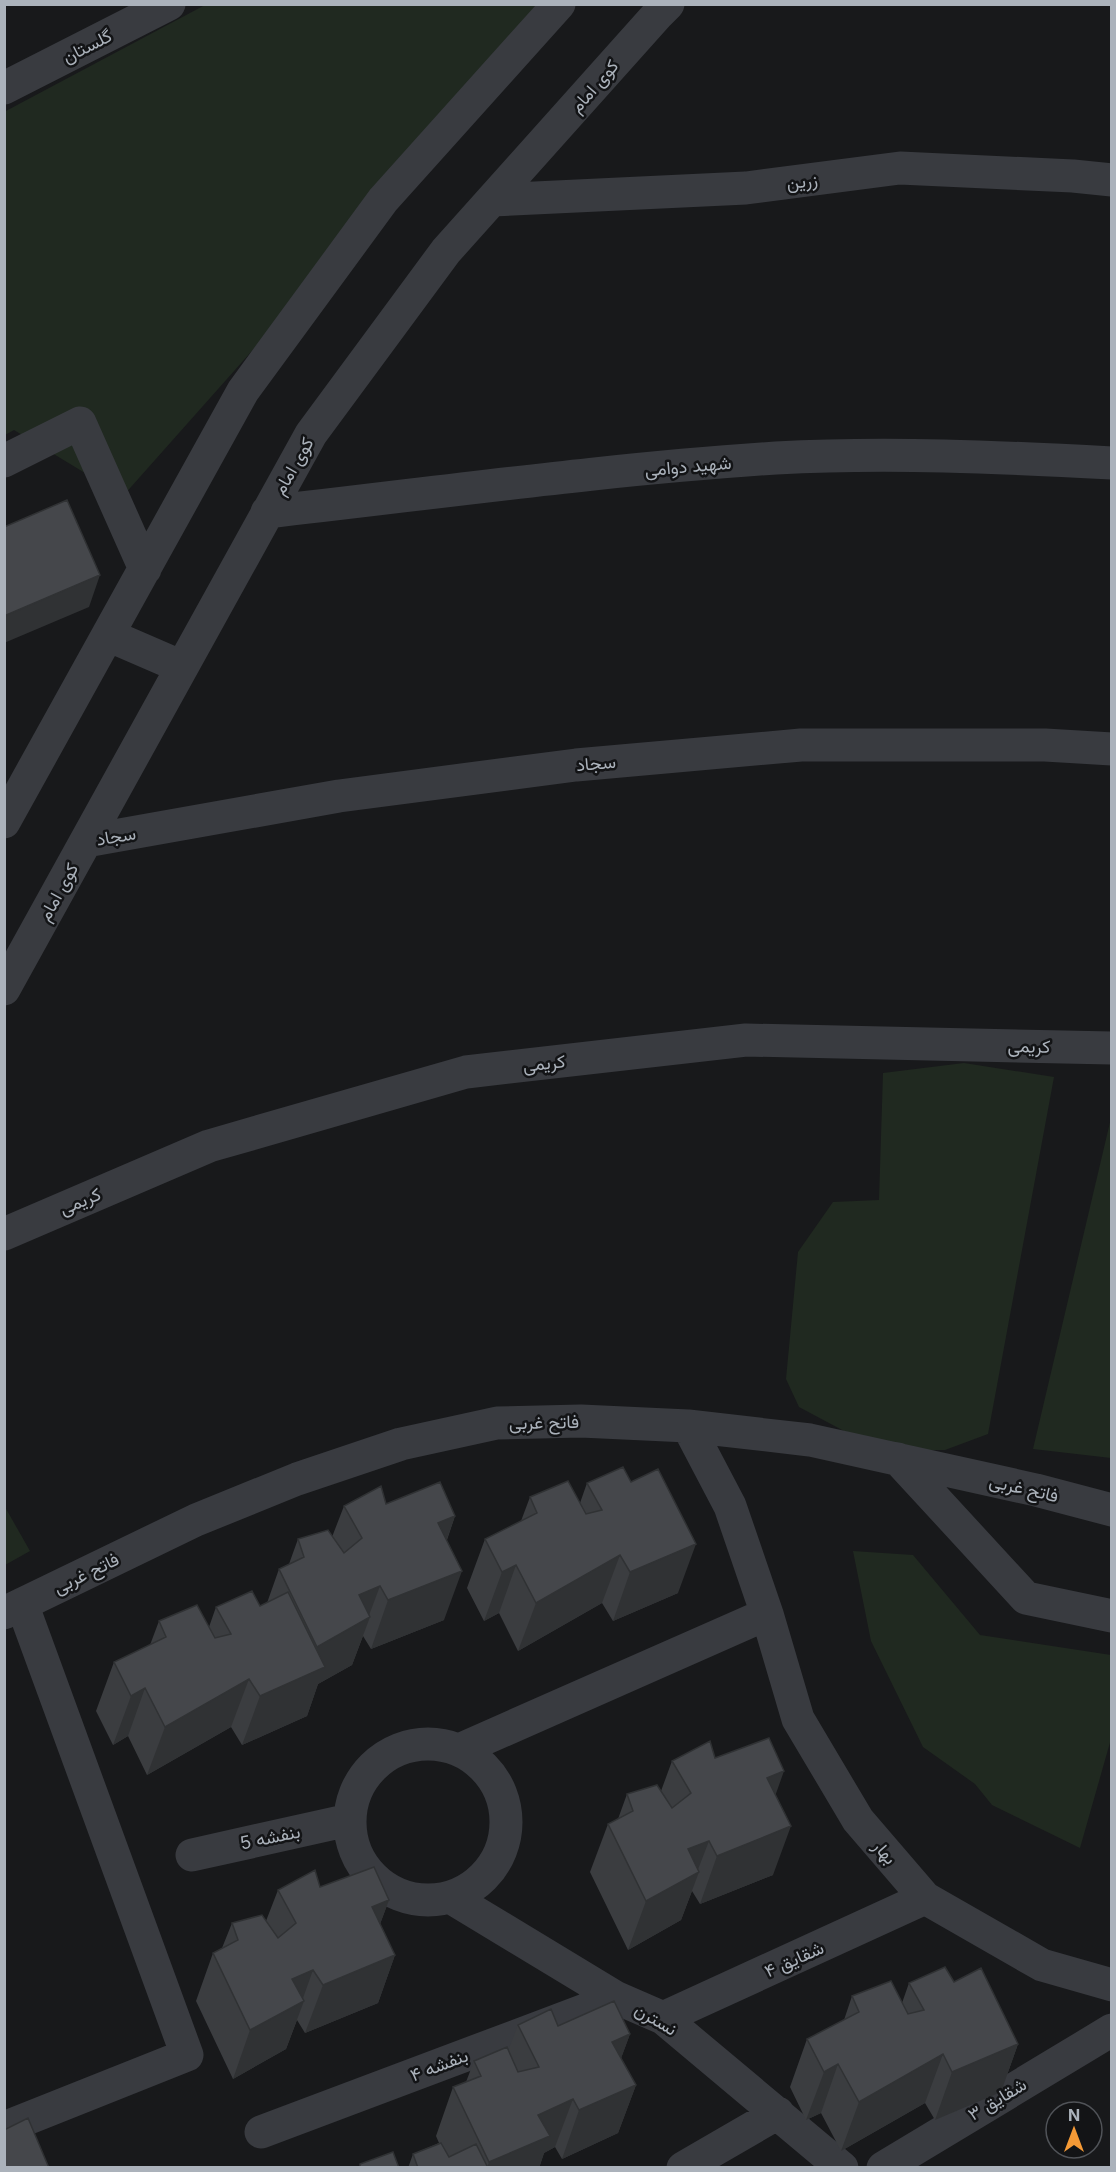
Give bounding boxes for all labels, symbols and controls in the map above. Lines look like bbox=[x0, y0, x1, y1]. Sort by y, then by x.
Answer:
street label: گلستان bbox=[59, 25, 115, 67]
street label: کوی امام bbox=[565, 55, 624, 118]
street label: زرین bbox=[785, 169, 819, 194]
street label: کوی امام bbox=[268, 433, 320, 500]
street label: شهید دوامی bbox=[644, 452, 732, 481]
street label: سجاد bbox=[575, 751, 617, 775]
street label: سجاد bbox=[95, 822, 137, 850]
street label: کوی امام bbox=[34, 859, 84, 926]
street label: کریمی bbox=[1007, 1035, 1051, 1058]
street label: کریمی bbox=[522, 1050, 567, 1077]
street label: کریمی bbox=[56, 1183, 104, 1220]
street label: فاتح غربی bbox=[509, 1411, 579, 1435]
street label: فاتح غربی bbox=[987, 1470, 1061, 1508]
street label: فاتح غربی bbox=[50, 1548, 123, 1600]
street label: بنفشه 5 bbox=[238, 1820, 302, 1854]
street label: بهار bbox=[867, 1835, 901, 1869]
street label: شقایق ۴ bbox=[761, 1937, 827, 1982]
street label: نسترن bbox=[631, 1998, 681, 2041]
street label: بنفشه ۴ bbox=[407, 2044, 471, 2086]
street label: شقایق ۳ bbox=[964, 2073, 1030, 2125]
north arrow bbox=[1044, 2100, 1104, 2160]
text: N bbox=[1068, 2105, 1080, 2125]

